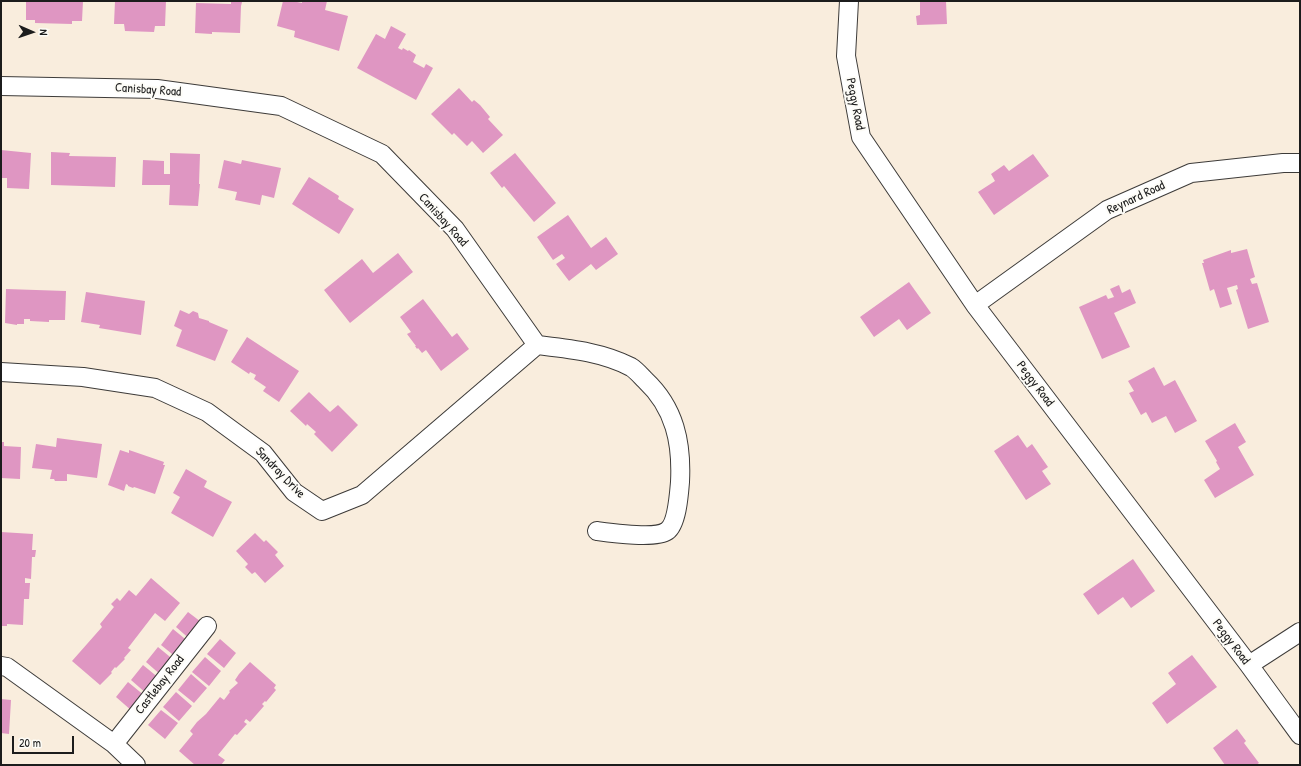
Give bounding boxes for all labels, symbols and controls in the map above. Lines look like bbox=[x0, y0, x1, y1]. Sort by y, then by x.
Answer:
north arrow bbox=[12, 12, 52, 52]
text: N bbox=[37, 29, 51, 36]
street label: Peggy Road bbox=[842, 77, 868, 131]
street label: Canisbay Road bbox=[114, 80, 182, 100]
street label: Reynard Road bbox=[1105, 178, 1167, 218]
street label: Canisbay Road bbox=[415, 190, 471, 250]
street label: Peggy Road bbox=[1013, 358, 1057, 410]
street label: Sandray Drive bbox=[252, 444, 308, 502]
street label: Peggy Road bbox=[1209, 616, 1253, 668]
street label: Castlebay Road bbox=[132, 652, 188, 718]
scale bar bbox=[14, 728, 76, 754]
text: 20 m bbox=[19, 734, 41, 751]

